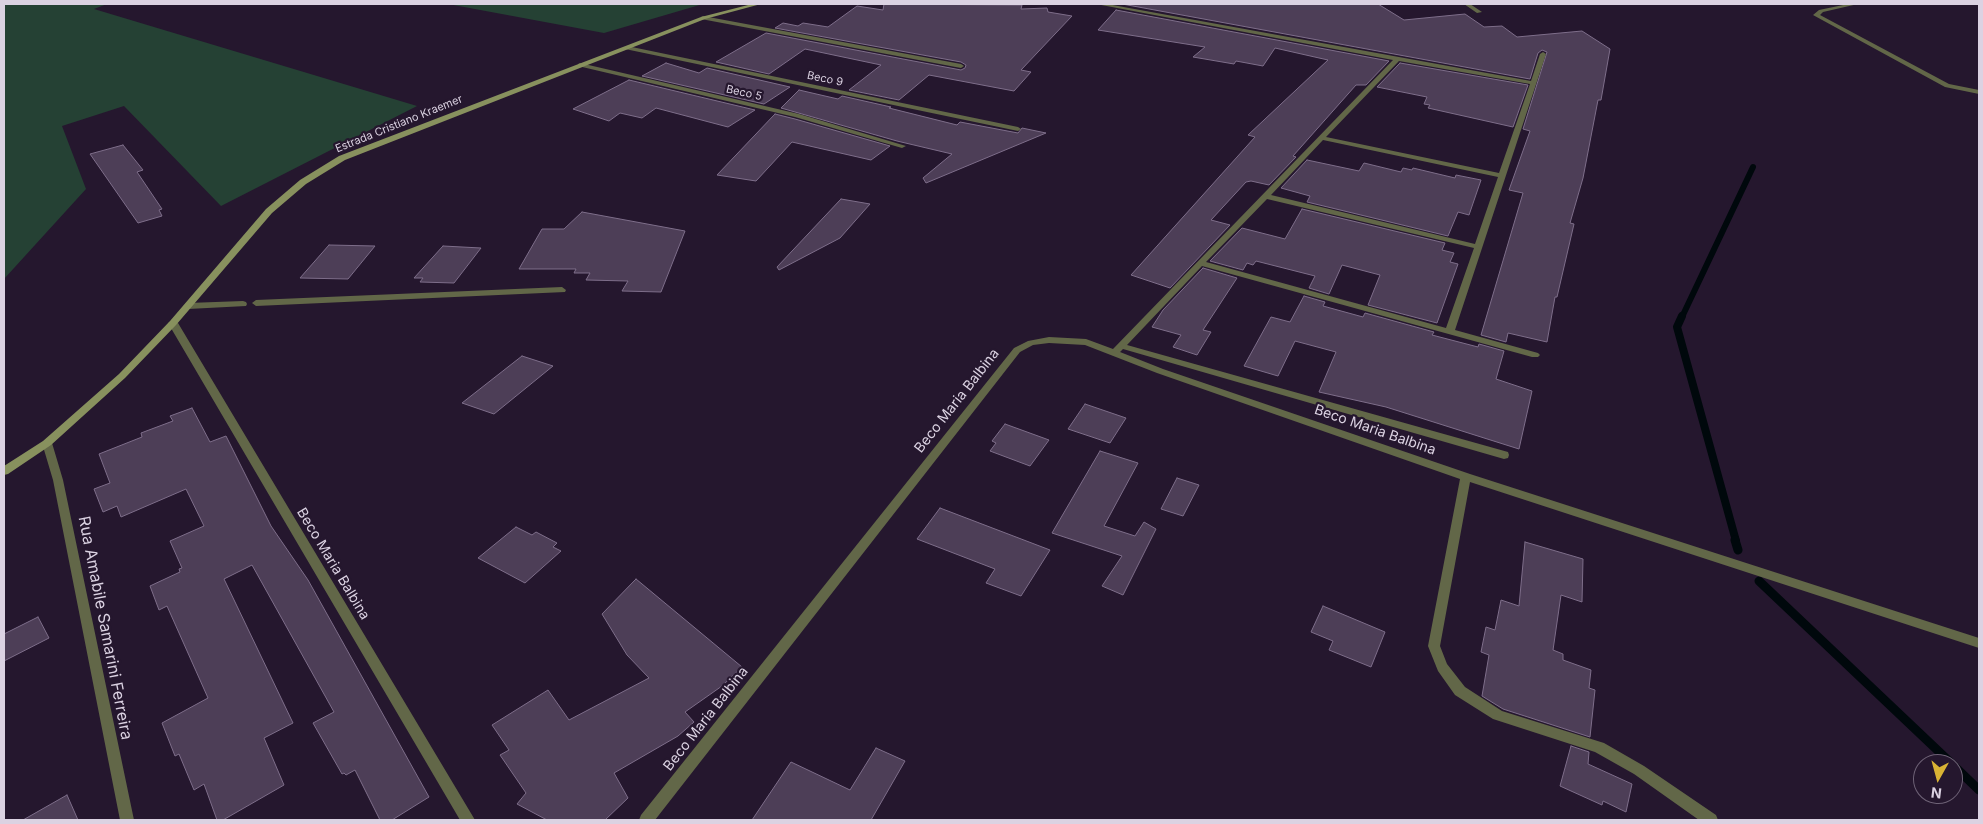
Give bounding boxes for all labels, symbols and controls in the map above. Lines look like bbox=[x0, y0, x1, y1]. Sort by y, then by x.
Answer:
street label: Beco 9 bbox=[806, 69, 844, 89]
street label: Beco 5 bbox=[725, 82, 763, 104]
street label: Estrada Cristiano Kraemer bbox=[333, 92, 465, 156]
street label: Beco Maria Balbina bbox=[911, 346, 1003, 456]
street label: Beco Maria Balbina bbox=[1312, 401, 1438, 459]
street label: Beco Maria Balbina bbox=[293, 505, 373, 623]
street label: Rua Amabile Samarini Ferreira bbox=[74, 515, 136, 741]
street label: Beco Maria Balbina bbox=[660, 664, 752, 774]
north arrow bbox=[1913, 754, 1963, 804]
text: N bbox=[1930, 784, 1943, 802]

